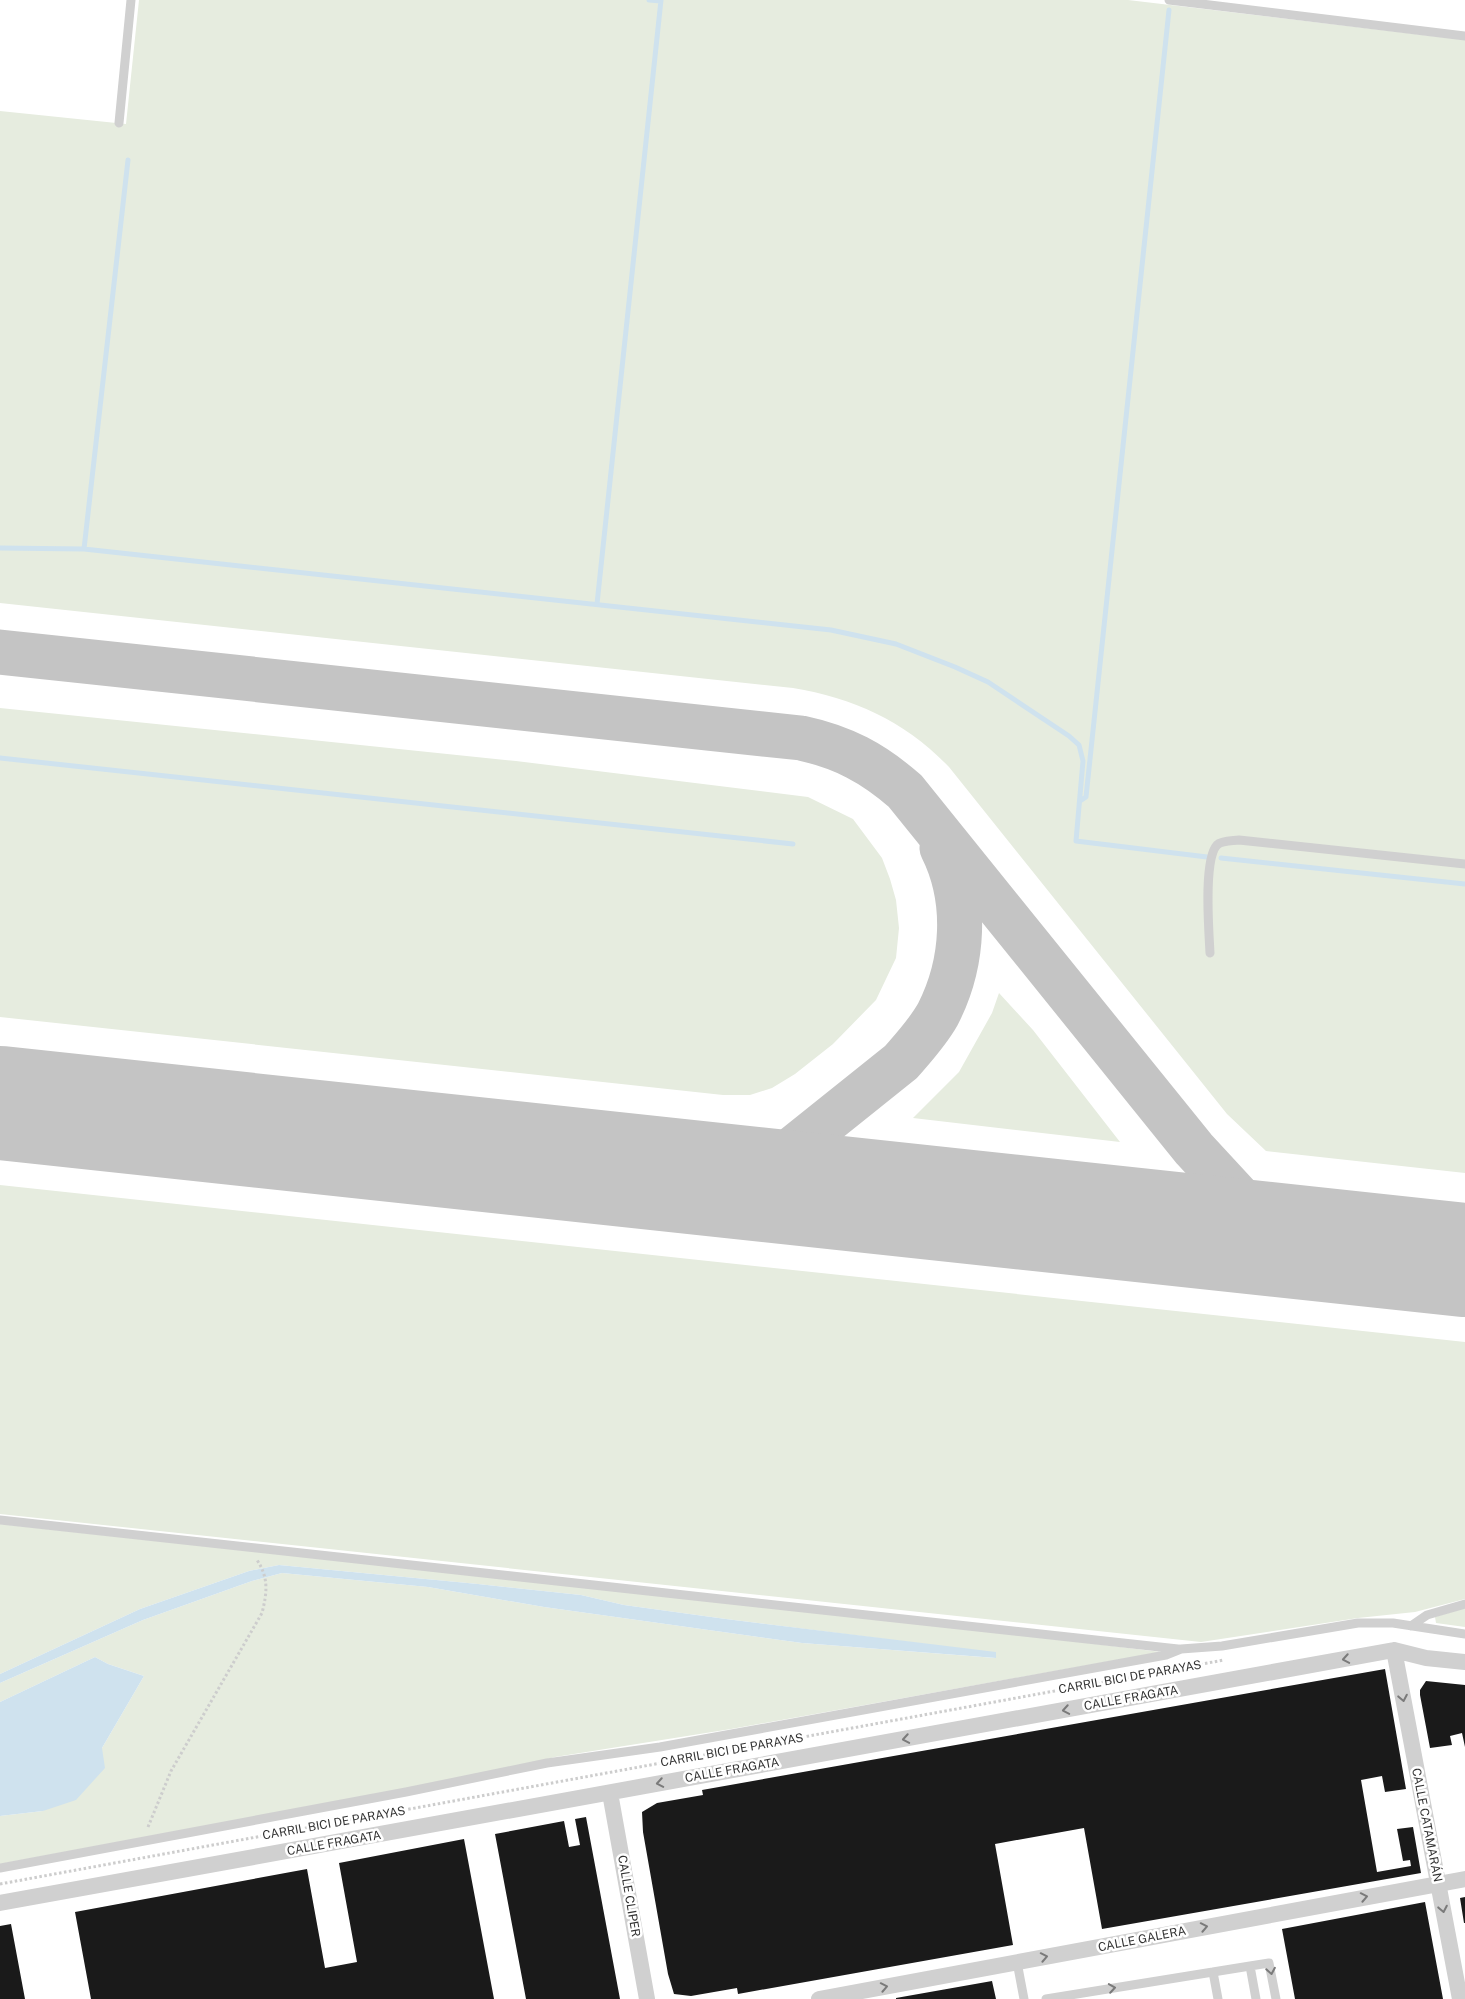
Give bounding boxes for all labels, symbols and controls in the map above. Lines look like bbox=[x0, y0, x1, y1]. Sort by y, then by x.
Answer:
one-way arrow bbox=[1342, 1653, 1351, 1663]
street label: CARRIL BICI DE PARAYAS bbox=[1057, 1658, 1203, 1696]
street label: CALLE FRAGATA bbox=[1083, 1683, 1180, 1713]
one-way arrow bbox=[1397, 1694, 1408, 1702]
one-way arrow bbox=[1061, 1704, 1070, 1714]
street label: CARRIL BICI DE PARAYAS bbox=[659, 1731, 805, 1769]
one-way arrow bbox=[901, 1733, 910, 1743]
street label: CALLE FRAGATA bbox=[684, 1755, 781, 1785]
street label: CALLE CATAMARÁN bbox=[1409, 1767, 1445, 1883]
one-way arrow bbox=[656, 1778, 664, 1788]
street label: CARRIL BICI DE PARAYAS bbox=[261, 1804, 407, 1842]
street label: CALLE FRAGATA bbox=[286, 1828, 383, 1858]
street label: CALLE CLIPER bbox=[615, 1854, 643, 1938]
one-way arrow bbox=[1359, 1893, 1368, 1903]
one-way arrow bbox=[1437, 1905, 1447, 1914]
one-way arrow bbox=[1199, 1923, 1208, 1933]
street label: CALLE GALERA bbox=[1097, 1924, 1188, 1954]
one-way arrow bbox=[1040, 1952, 1048, 1963]
one-way arrow bbox=[1265, 1967, 1275, 1976]
one-way arrow bbox=[880, 1982, 889, 1992]
one-way arrow bbox=[1107, 1984, 1116, 1994]

